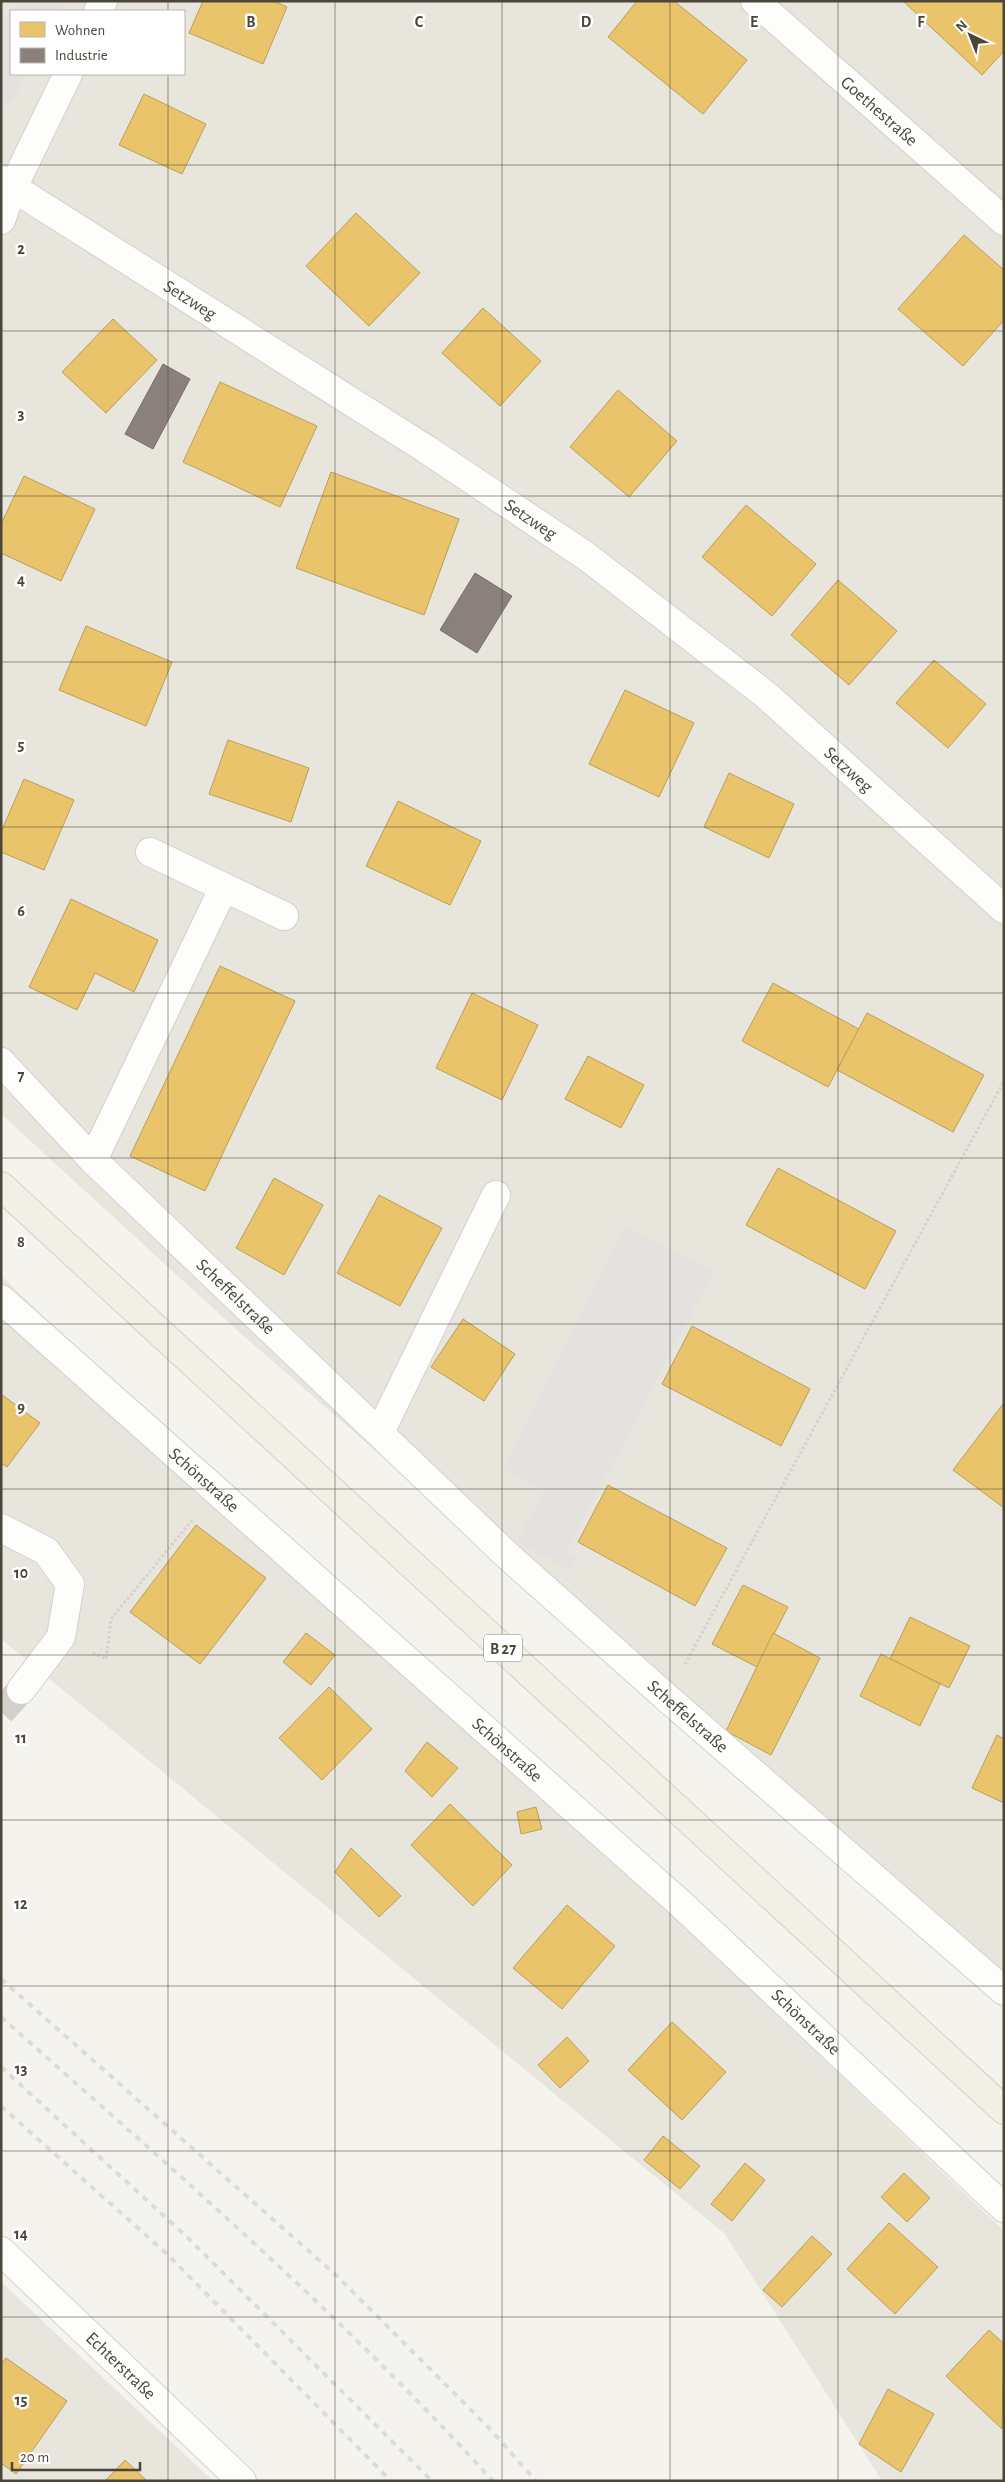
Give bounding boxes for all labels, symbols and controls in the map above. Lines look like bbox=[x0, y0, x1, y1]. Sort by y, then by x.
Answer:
legend bbox=[10, 10, 185, 75]
north arrow bbox=[945, 10, 995, 60]
text: B bbox=[246, 14, 256, 30]
text: C bbox=[415, 14, 424, 30]
text: D bbox=[581, 14, 592, 30]
text: E bbox=[750, 14, 758, 30]
text: F bbox=[917, 14, 925, 30]
text: N bbox=[953, 18, 970, 35]
text: Wohnen bbox=[55, 23, 105, 38]
text: Industrie bbox=[55, 48, 108, 63]
street label: Goethestraße bbox=[837, 73, 921, 150]
text: 2 bbox=[17, 241, 25, 257]
street label: Setzweg bbox=[160, 277, 219, 324]
text: 3 bbox=[18, 406, 25, 422]
street label: Setzweg bbox=[501, 496, 560, 544]
text: 4 bbox=[17, 572, 25, 588]
text: 5 bbox=[18, 737, 25, 753]
street label: Setzweg bbox=[820, 744, 876, 796]
text: 6 bbox=[17, 903, 25, 919]
text: 7 bbox=[18, 1068, 25, 1084]
text: 8 bbox=[17, 1234, 25, 1250]
street label: Scheffelstraße bbox=[193, 1256, 278, 1338]
text: 9 bbox=[17, 1399, 25, 1415]
street label: Schönstraße bbox=[165, 1445, 242, 1516]
text: 10 bbox=[14, 1565, 28, 1581]
road number: B 27 bbox=[484, 1635, 522, 1662]
street label: Scheffelstraße bbox=[643, 1677, 731, 1757]
street label: Schönstraße bbox=[468, 1715, 545, 1786]
text: 11 bbox=[15, 1730, 27, 1746]
text: 12 bbox=[14, 1896, 28, 1912]
street label: Schönstraße bbox=[768, 1986, 843, 2059]
text: 13 bbox=[15, 2061, 27, 2077]
text: 14 bbox=[14, 2226, 28, 2242]
street label: Echterstraße bbox=[82, 2329, 159, 2404]
text: 15 bbox=[15, 2392, 27, 2408]
scale bar bbox=[12, 2440, 140, 2472]
text: 20 m bbox=[20, 2450, 49, 2465]

